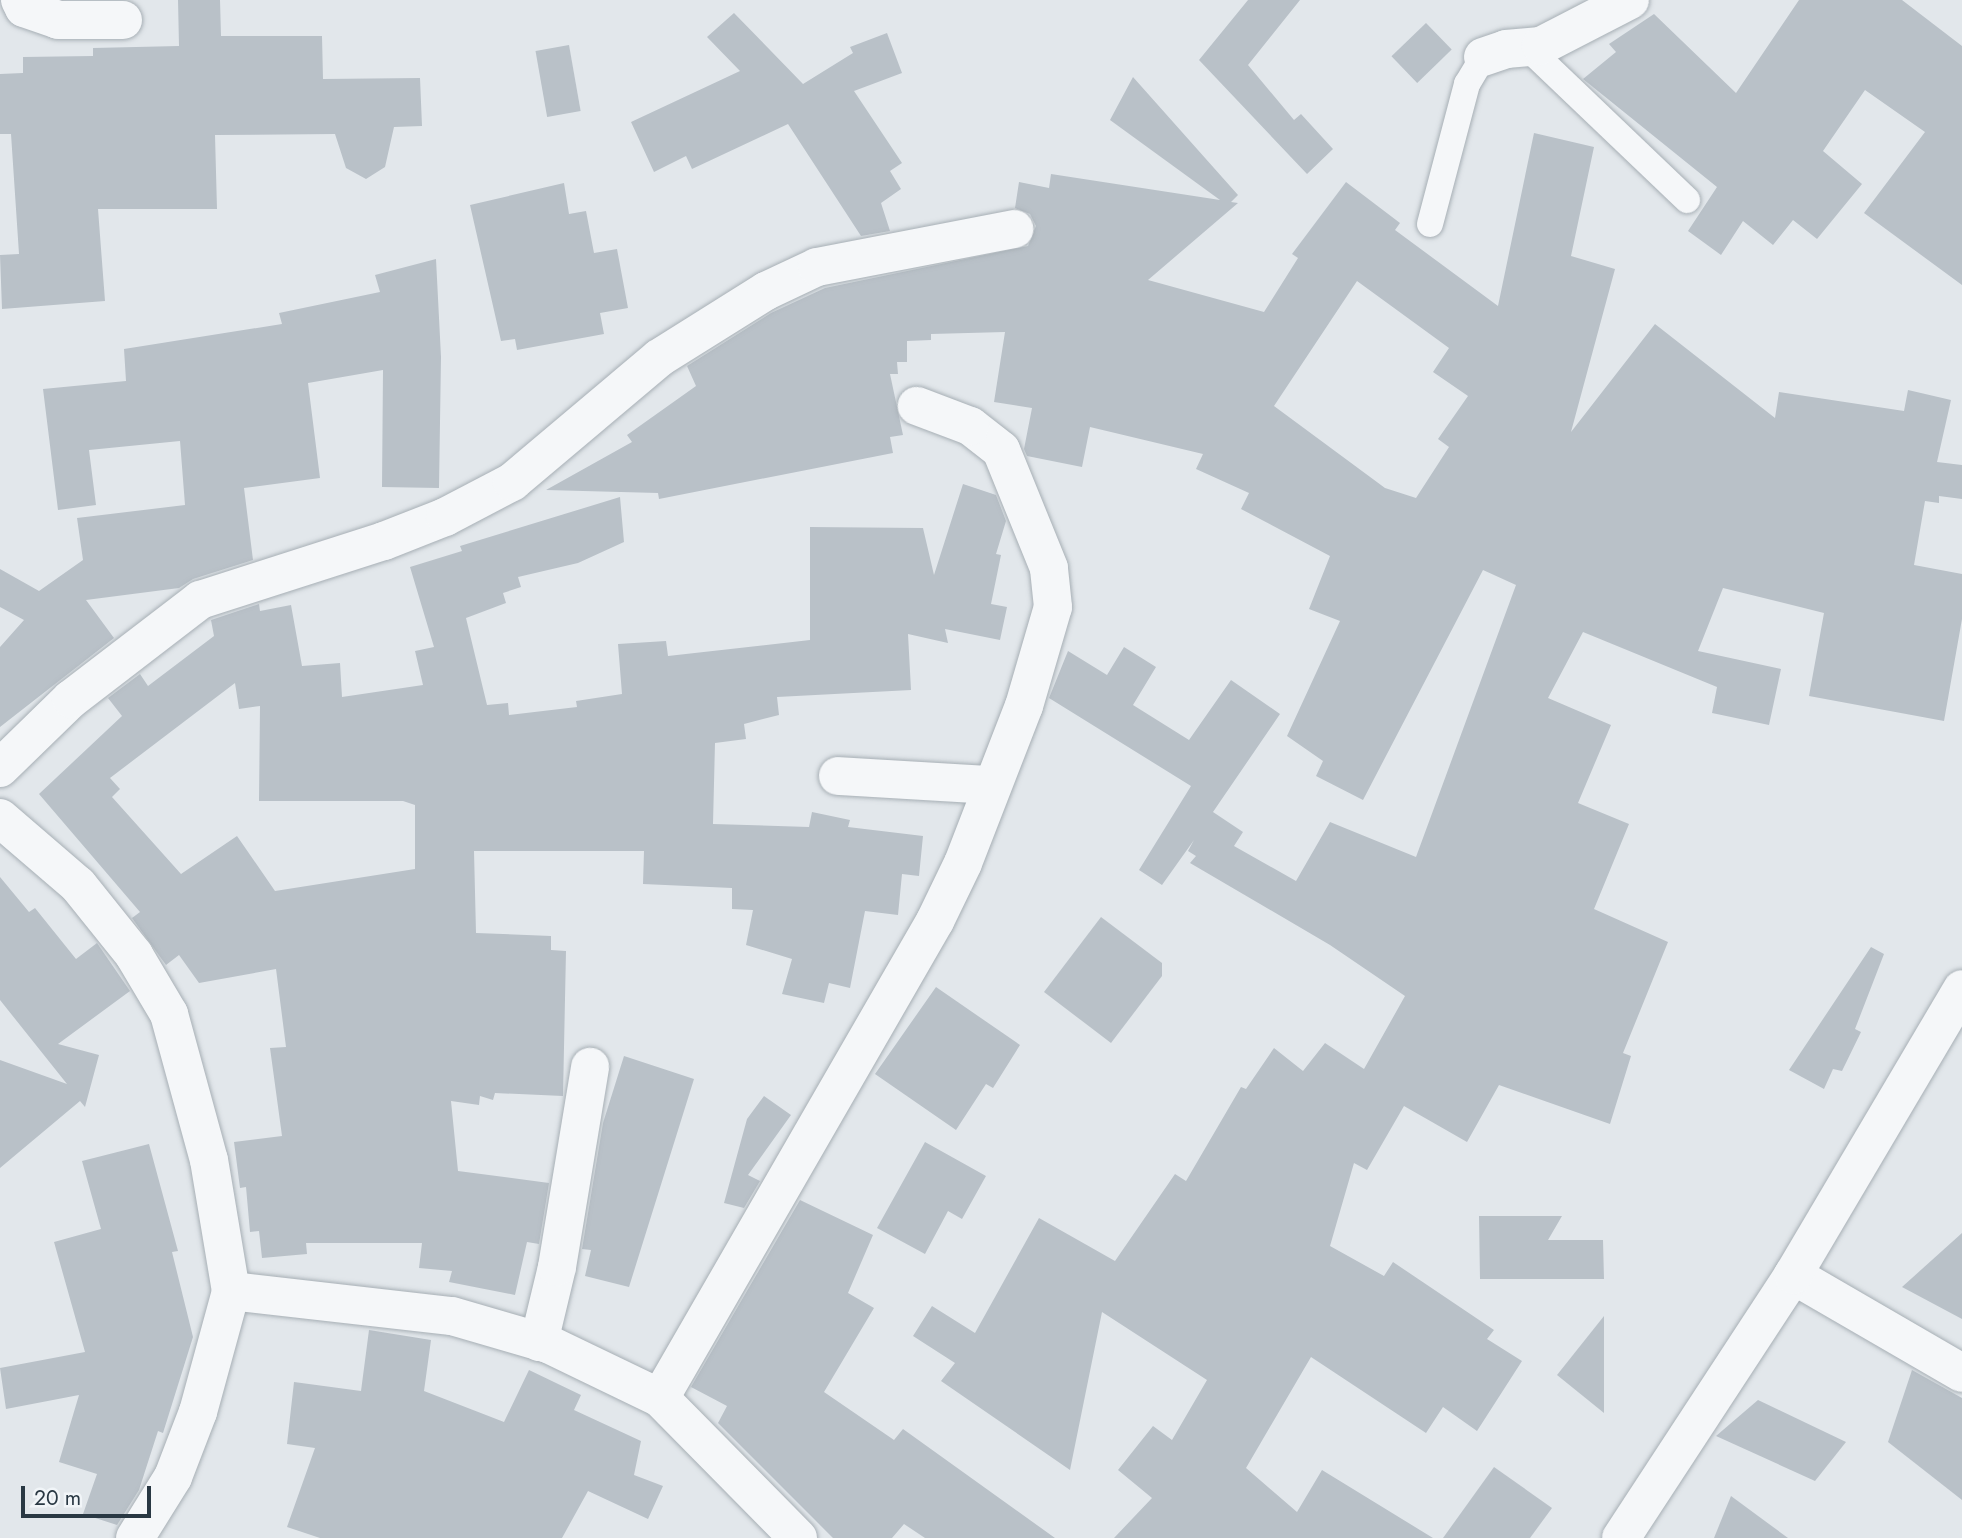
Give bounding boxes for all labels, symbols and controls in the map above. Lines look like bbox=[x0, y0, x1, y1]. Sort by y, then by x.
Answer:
scale bar bbox=[24, 1472, 154, 1516]
text: 20 m bbox=[34, 1483, 81, 1513]

